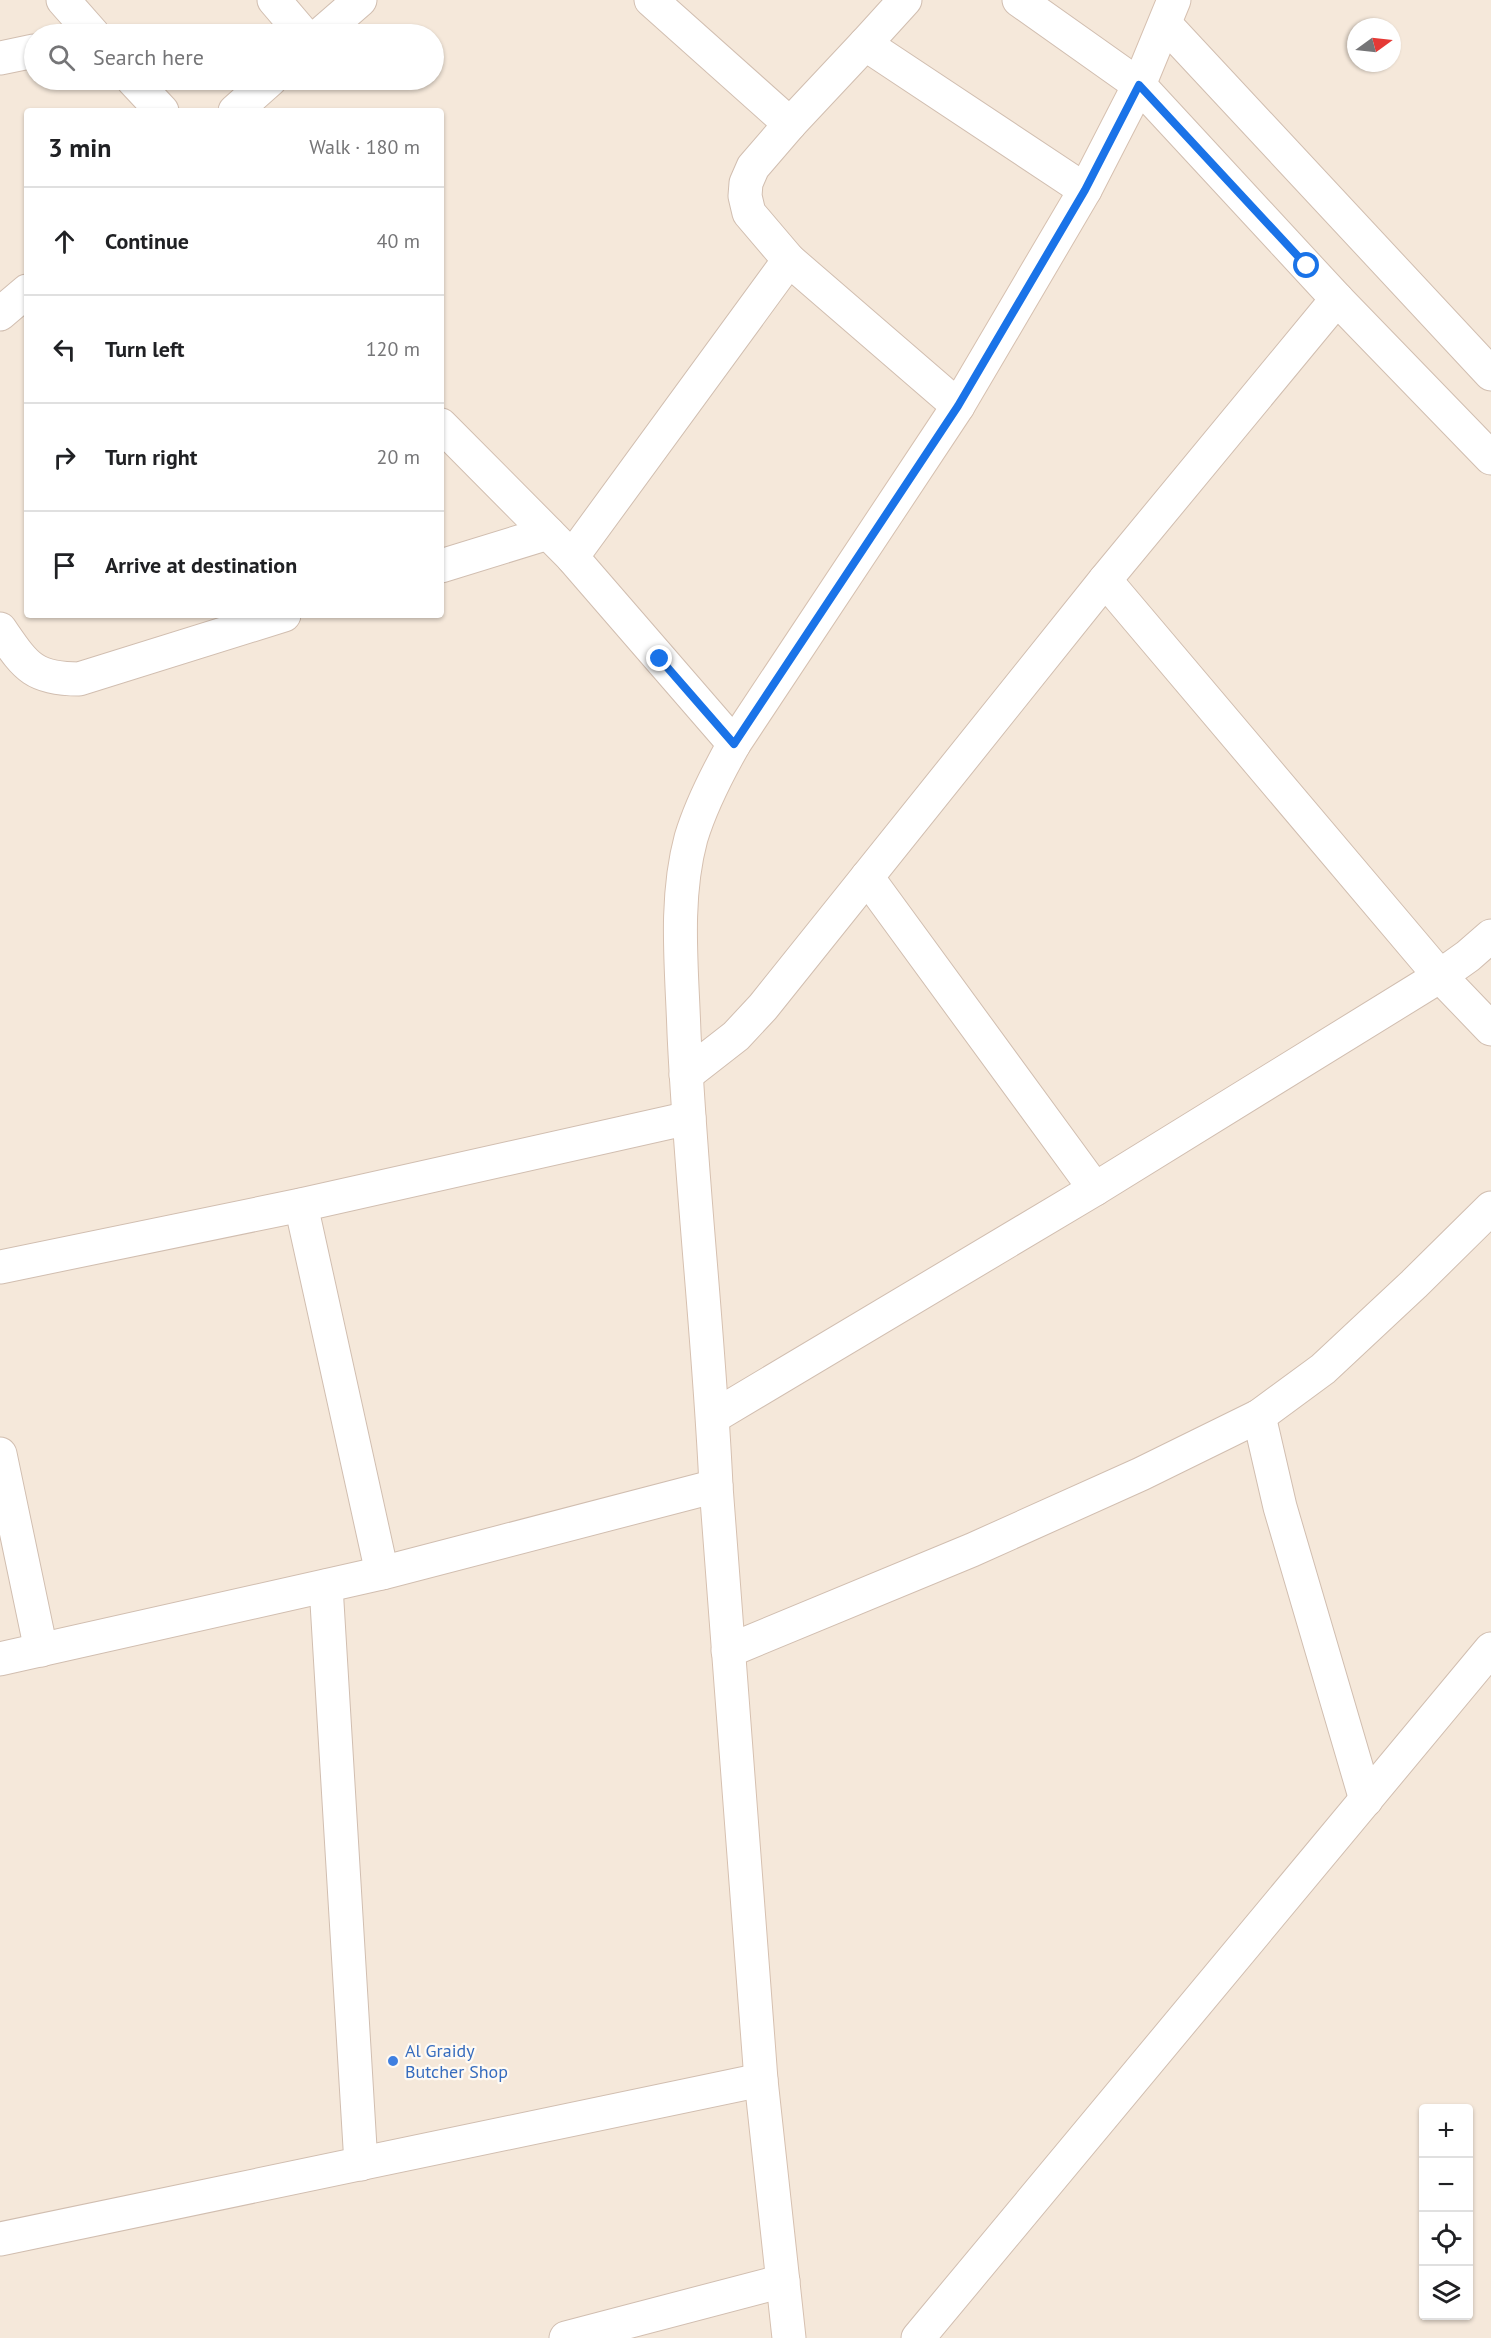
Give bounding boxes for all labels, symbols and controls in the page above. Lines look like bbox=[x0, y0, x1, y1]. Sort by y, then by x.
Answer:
north arrow bbox=[1347, 18, 1401, 72]
search box bbox=[24, 24, 444, 90]
icon: search bbox=[45, 41, 78, 74]
text: Search here bbox=[93, 43, 204, 71]
text: 3 min bbox=[48, 131, 111, 164]
text: Walk · 180 m bbox=[309, 134, 420, 160]
icon: ahead bbox=[48, 225, 81, 258]
text: Continue bbox=[105, 227, 189, 255]
text: 40 m bbox=[377, 228, 420, 254]
route start bbox=[1293, 252, 1319, 278]
icon: left bbox=[48, 333, 81, 366]
text: Turn left bbox=[105, 335, 185, 363]
text: 120 m bbox=[366, 336, 420, 362]
icon: right bbox=[48, 441, 81, 474]
text: Turn right bbox=[105, 443, 197, 471]
text: 20 m bbox=[377, 444, 420, 470]
icon: arrive bbox=[48, 549, 81, 582]
text: Arrive at destination bbox=[105, 551, 297, 579]
route end bbox=[646, 645, 672, 671]
place label: Al Graidy Butcher Shop bbox=[405, 2039, 508, 2083]
marker: Al Graidy Butcher Shop bbox=[386, 2054, 400, 2068]
map controls bbox=[1419, 2104, 1473, 2320]
button: + bbox=[1419, 2104, 1473, 2158]
button: − bbox=[1419, 2158, 1473, 2212]
button: locate bbox=[1419, 2212, 1473, 2266]
button: layers bbox=[1419, 2266, 1473, 2320]

